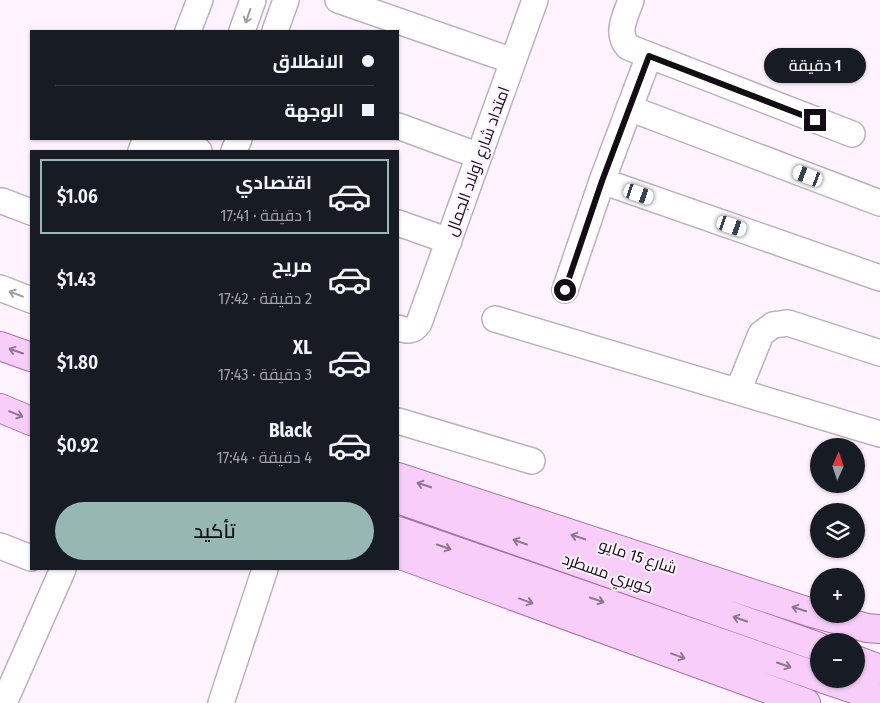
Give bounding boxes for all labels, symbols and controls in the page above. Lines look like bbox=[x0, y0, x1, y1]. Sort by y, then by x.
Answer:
one-way arrow bbox=[243, 7, 252, 23]
callout: 1 دقيقة bbox=[764, 48, 866, 82]
text: الانطلاق bbox=[273, 50, 344, 73]
text: 1 دقيقة bbox=[789, 56, 841, 75]
street label: امتداد شارع اولاد الجمال bbox=[442, 84, 515, 239]
text: الوجهة bbox=[284, 99, 344, 122]
route end bbox=[804, 109, 826, 131]
car bbox=[791, 164, 824, 188]
text: اقتصادي bbox=[236, 171, 312, 194]
icon: car bbox=[327, 174, 372, 219]
car bbox=[622, 182, 655, 206]
text: $1.06 bbox=[57, 185, 98, 208]
text: 1 دقيقة · 17:41 bbox=[220, 206, 312, 225]
car bbox=[715, 214, 748, 238]
text: مريح bbox=[272, 254, 312, 277]
icon: car bbox=[327, 257, 372, 302]
text: $1.43 bbox=[57, 268, 96, 291]
route start bbox=[554, 279, 576, 301]
one-way arrow bbox=[9, 288, 24, 298]
text: 2 دقيقة · 17:42 bbox=[218, 289, 312, 308]
text: XL bbox=[293, 336, 312, 359]
icon: car bbox=[327, 340, 372, 385]
one-way arrow bbox=[8, 346, 24, 355]
text: $1.80 bbox=[57, 351, 98, 374]
text: 3 دقيقة · 17:43 bbox=[218, 365, 312, 384]
one-way arrow bbox=[8, 411, 23, 420]
text: Black bbox=[269, 419, 312, 442]
icon: car bbox=[327, 423, 372, 468]
text: $0.92 bbox=[57, 434, 99, 457]
north arrow bbox=[810, 438, 865, 492]
map controls bbox=[810, 438, 865, 688]
text: 4 دقيقة · 17:44 bbox=[216, 448, 312, 467]
one-way arrow bbox=[416, 480, 432, 490]
button: تأكيد bbox=[55, 502, 374, 560]
button: layers bbox=[810, 503, 865, 558]
one-way arrow bbox=[570, 531, 586, 541]
street label: شارع 15 مايو bbox=[596, 535, 679, 580]
one-way arrow bbox=[513, 537, 529, 546]
one-way arrow bbox=[435, 543, 451, 552]
street label: كوبري مسطرد bbox=[559, 549, 656, 602]
button: + bbox=[810, 568, 865, 623]
one-way arrow bbox=[589, 596, 604, 605]
one-way arrow bbox=[517, 597, 533, 606]
one-way arrow bbox=[792, 604, 807, 613]
one-way arrow bbox=[732, 614, 748, 623]
button: − bbox=[810, 633, 865, 688]
one-way arrow bbox=[670, 652, 685, 661]
one-way arrow bbox=[775, 661, 791, 670]

